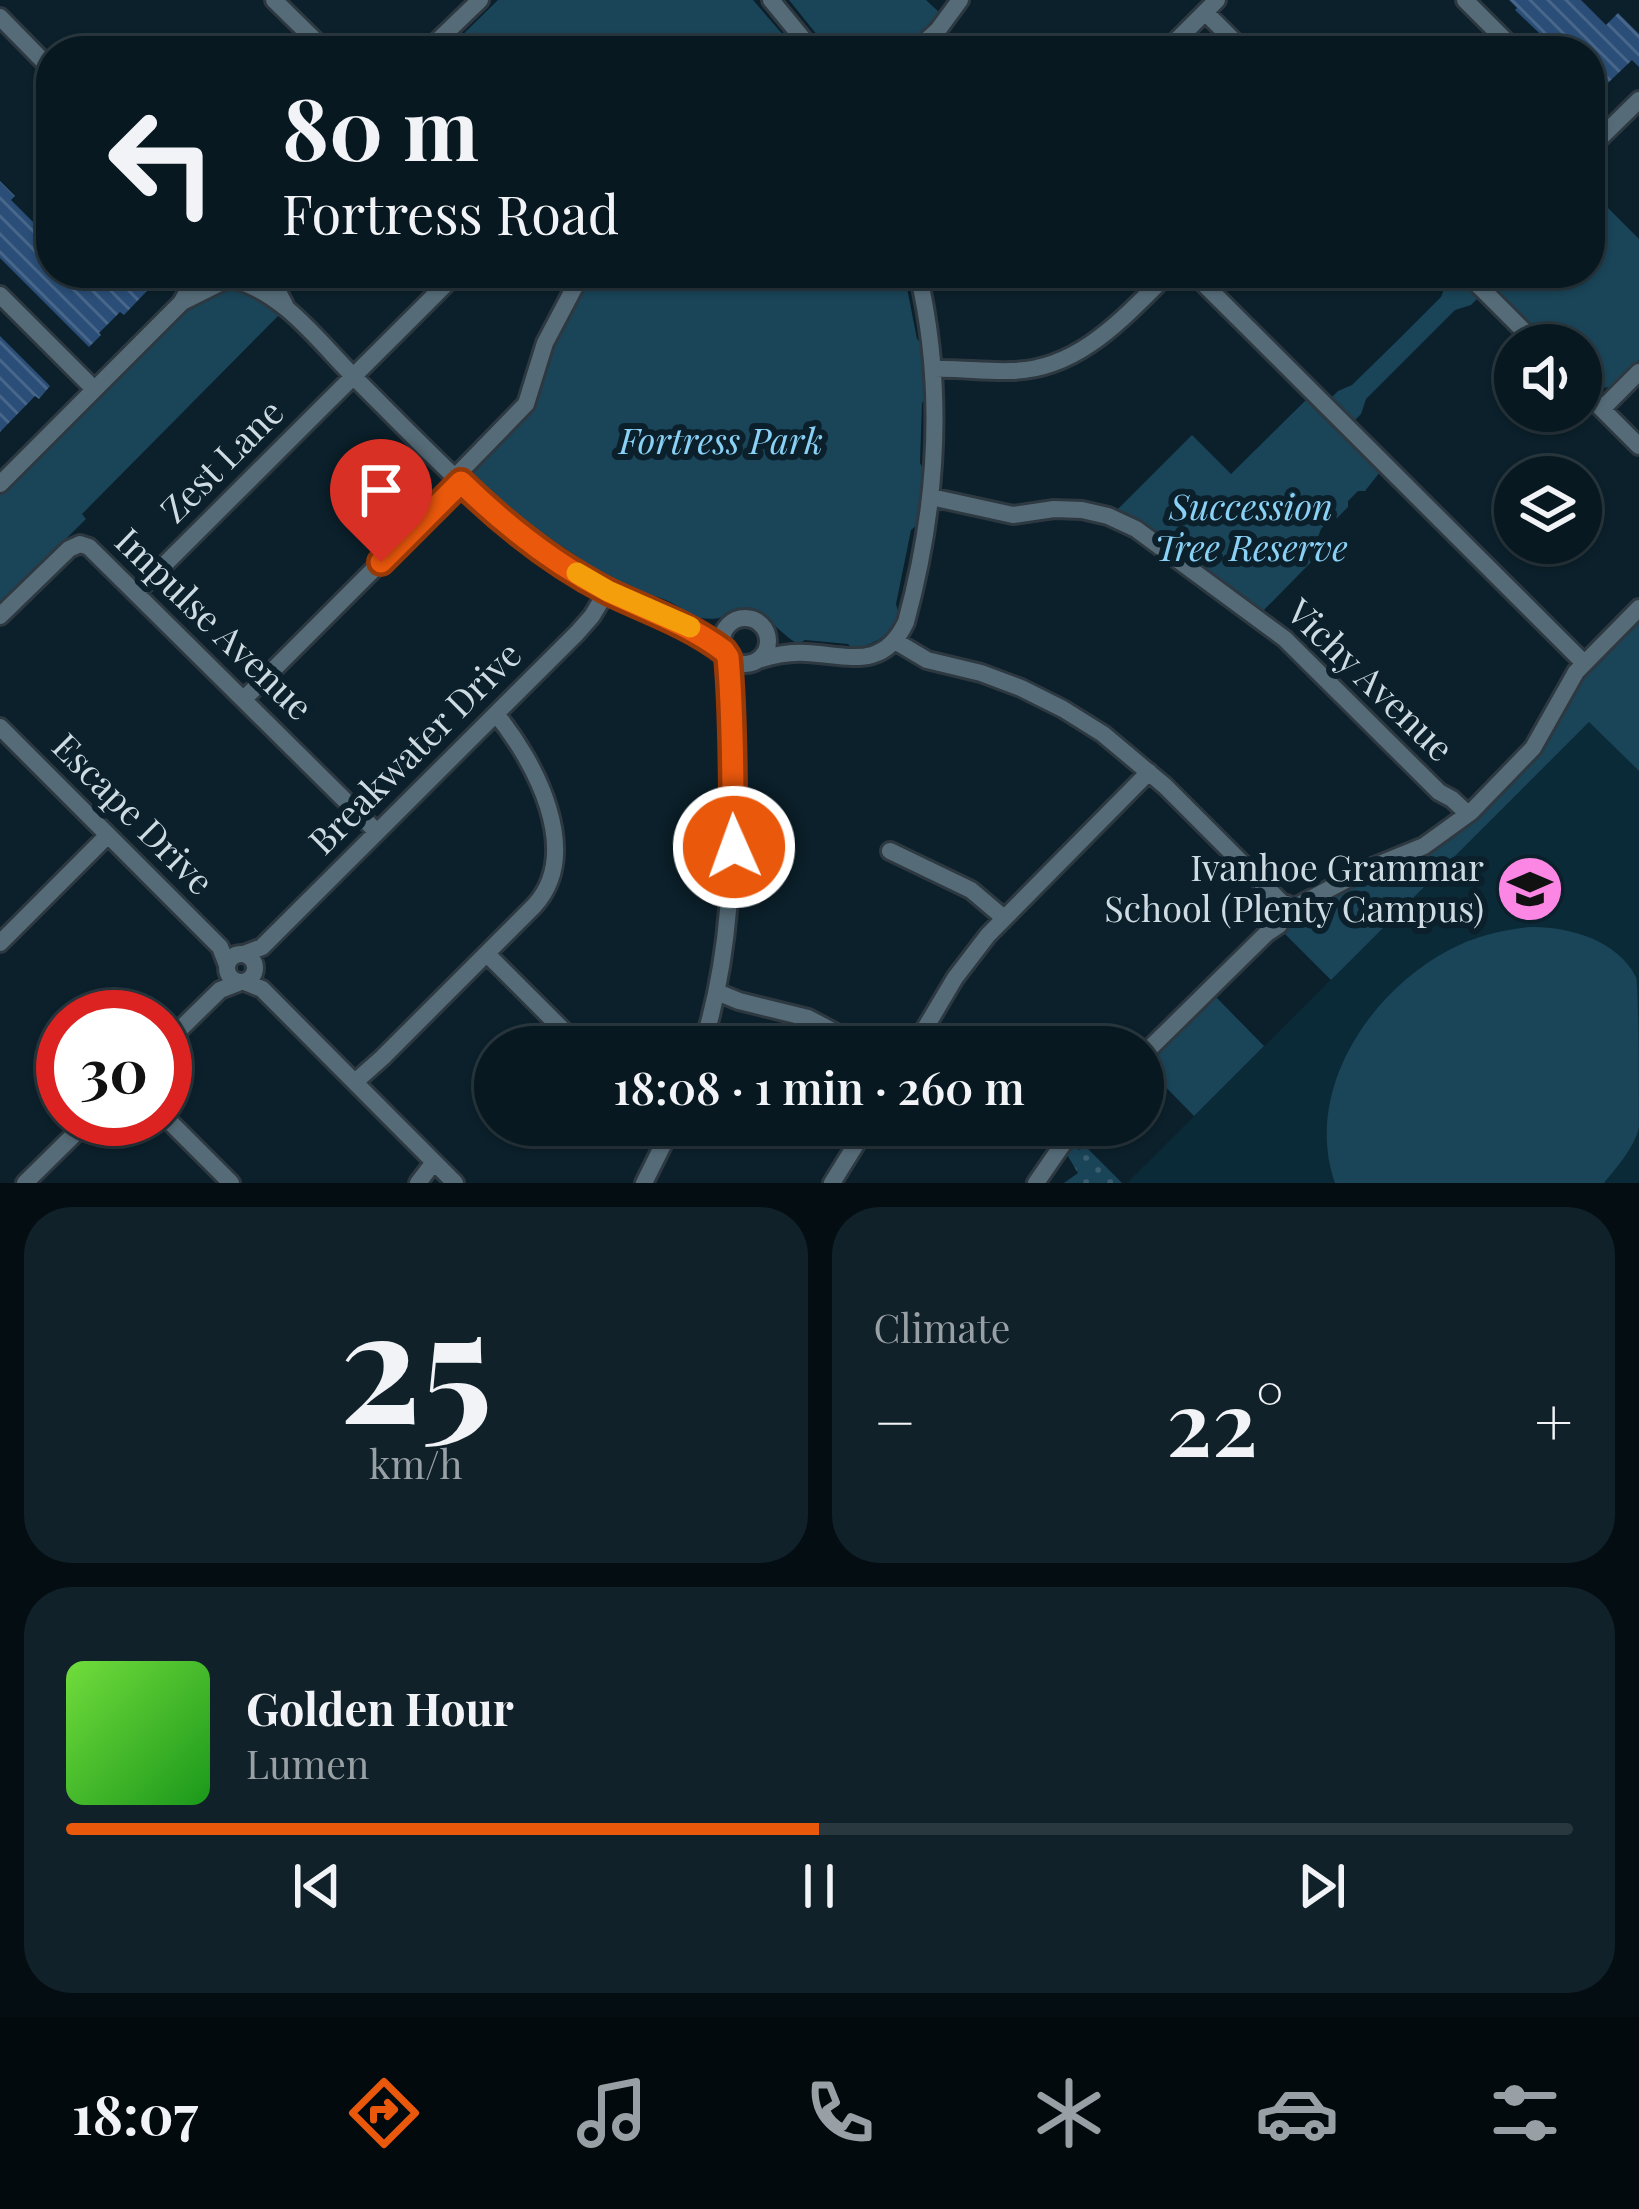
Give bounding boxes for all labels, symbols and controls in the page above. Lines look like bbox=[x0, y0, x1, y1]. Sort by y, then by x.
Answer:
text: 80 m bbox=[282, 70, 479, 182]
icon: left bbox=[84, 84, 240, 240]
text: Fortress Road bbox=[282, 177, 619, 249]
map controls bbox=[1494, 324, 1602, 564]
button: sound bbox=[1494, 324, 1602, 432]
street label: Zest Lane bbox=[149, 388, 293, 532]
park label: Fortress Park bbox=[617, 415, 823, 463]
pin bbox=[330, 439, 432, 562]
button: layers bbox=[1494, 456, 1602, 564]
icon: arrive bbox=[348, 457, 414, 523]
park label: Succession Tree Reserve bbox=[1154, 481, 1348, 570]
street label: Impulse Avenue bbox=[106, 516, 325, 729]
street label: Vichy Avenue bbox=[1277, 586, 1465, 770]
street label: Breakwater Drive bbox=[297, 630, 530, 863]
street label: Escape Drive bbox=[43, 721, 226, 904]
position arrow bbox=[671, 784, 797, 910]
place label: Ivanhoe Grammar School (Plenty Campus) bbox=[1104, 842, 1484, 931]
school or university icon: Ivanhoe Grammar School (Plenty Campus) bbox=[1495, 854, 1565, 924]
speed limit sign: 30 bbox=[36, 990, 192, 1146]
text: 18:08 · 1 min · 260 m bbox=[613, 1056, 1025, 1116]
text: 25 bbox=[339, 1255, 492, 1463]
text: Climate bbox=[874, 1301, 1011, 1353]
text: 22° bbox=[1166, 1360, 1284, 1480]
text: − bbox=[874, 1376, 916, 1464]
text: + bbox=[1534, 1376, 1573, 1464]
text: km/h bbox=[369, 1437, 463, 1489]
text: Golden Hour bbox=[246, 1677, 514, 1737]
text: Lumen bbox=[246, 1737, 369, 1789]
icon: previous bbox=[284, 1853, 350, 1919]
icon: pause bbox=[786, 1853, 852, 1919]
icon: next bbox=[1289, 1853, 1355, 1919]
icon: directions bbox=[342, 2071, 426, 2155]
icon: music bbox=[570, 2071, 654, 2155]
icon: phone bbox=[798, 2071, 882, 2155]
icon: climate bbox=[1027, 2071, 1111, 2155]
icon: car bbox=[1255, 2071, 1339, 2155]
icon: filters bbox=[1483, 2071, 1567, 2155]
text: 18:07 bbox=[72, 2077, 198, 2149]

